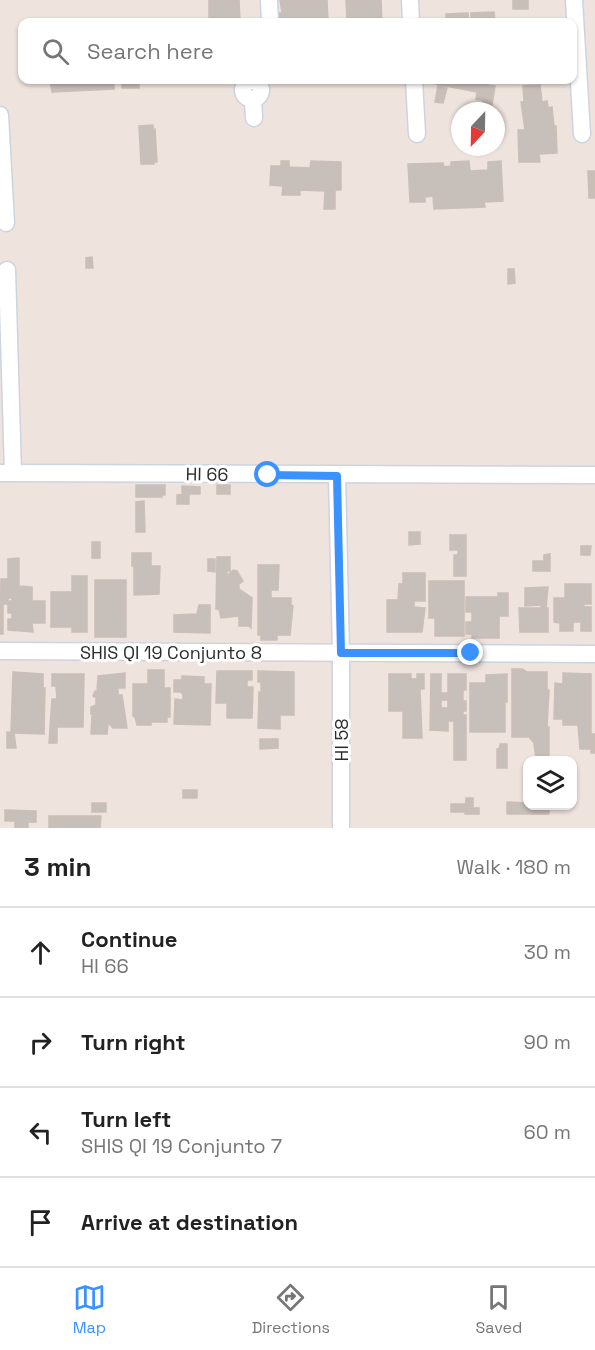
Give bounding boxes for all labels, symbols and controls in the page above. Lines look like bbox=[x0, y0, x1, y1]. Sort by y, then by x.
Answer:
search box bbox=[18, 18, 577, 84]
icon: search bbox=[39, 35, 72, 68]
text: Search here bbox=[87, 37, 214, 65]
north arrow bbox=[451, 102, 505, 156]
route start bbox=[254, 461, 280, 487]
street label: HI 66 bbox=[185, 462, 229, 486]
route end bbox=[457, 639, 483, 665]
street label: SHIS QI 19 Conjunto 8 bbox=[80, 641, 262, 664]
street label: HI 58 bbox=[330, 719, 353, 761]
map controls bbox=[523, 756, 577, 810]
button: layers bbox=[523, 756, 577, 810]
text: 3 min bbox=[24, 850, 92, 884]
text: Walk · 180 m bbox=[457, 854, 571, 880]
text: Continue bbox=[81, 925, 177, 953]
icon: ahead bbox=[24, 936, 57, 969]
text: 30 m bbox=[524, 939, 571, 965]
text: HI 66 bbox=[81, 953, 129, 979]
icon: right bbox=[24, 1026, 57, 1059]
text: Turn right bbox=[81, 1028, 186, 1056]
text: 90 m bbox=[524, 1029, 571, 1055]
text: Turn left bbox=[81, 1105, 171, 1133]
icon: left bbox=[24, 1116, 57, 1149]
text: 60 m bbox=[524, 1119, 571, 1145]
text: SHIS QI 19 Conjunto 7 bbox=[81, 1133, 282, 1159]
icon: arrive bbox=[24, 1206, 57, 1239]
text: Arrive at destination bbox=[81, 1208, 298, 1236]
tab: Map bbox=[73, 1281, 106, 1338]
tab: Directions bbox=[252, 1281, 330, 1338]
tab: Saved bbox=[476, 1281, 522, 1338]

